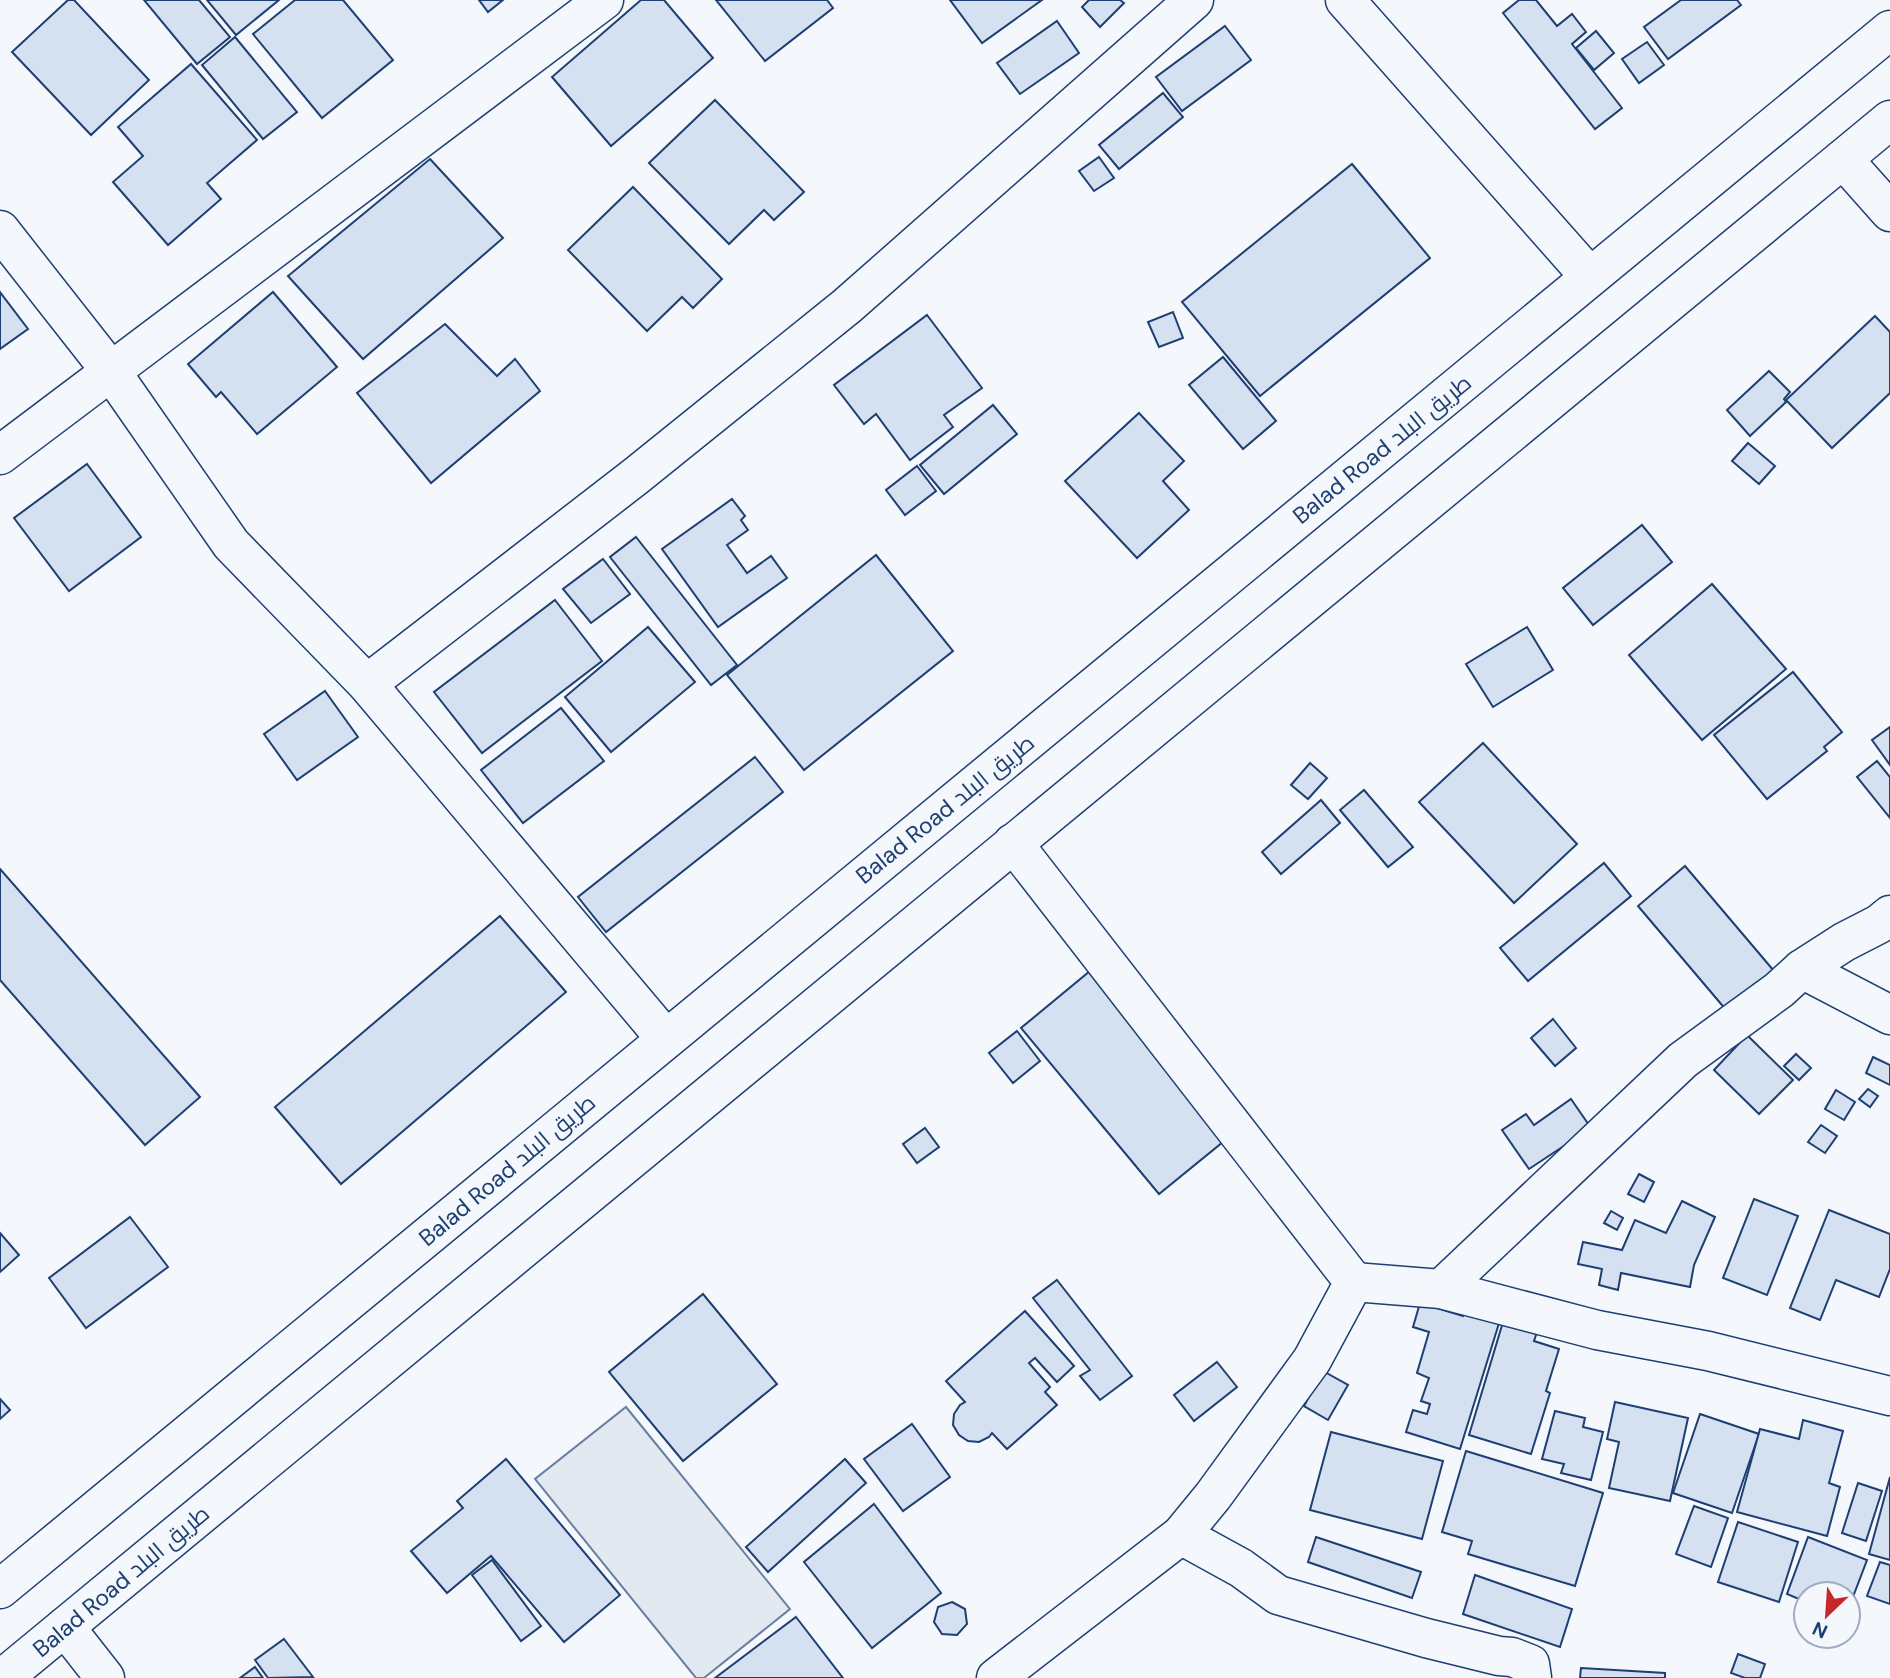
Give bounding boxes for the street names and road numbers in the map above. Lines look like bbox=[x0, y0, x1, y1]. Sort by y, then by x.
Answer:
street label: Balad Road طريق البلد bbox=[1286, 368, 1478, 530]
street label: Balad Road طريق البلد bbox=[849, 728, 1041, 890]
street label: Balad Road طريق البلد bbox=[412, 1087, 602, 1253]
street label: Balad Road طريق البلد bbox=[26, 1498, 216, 1664]

